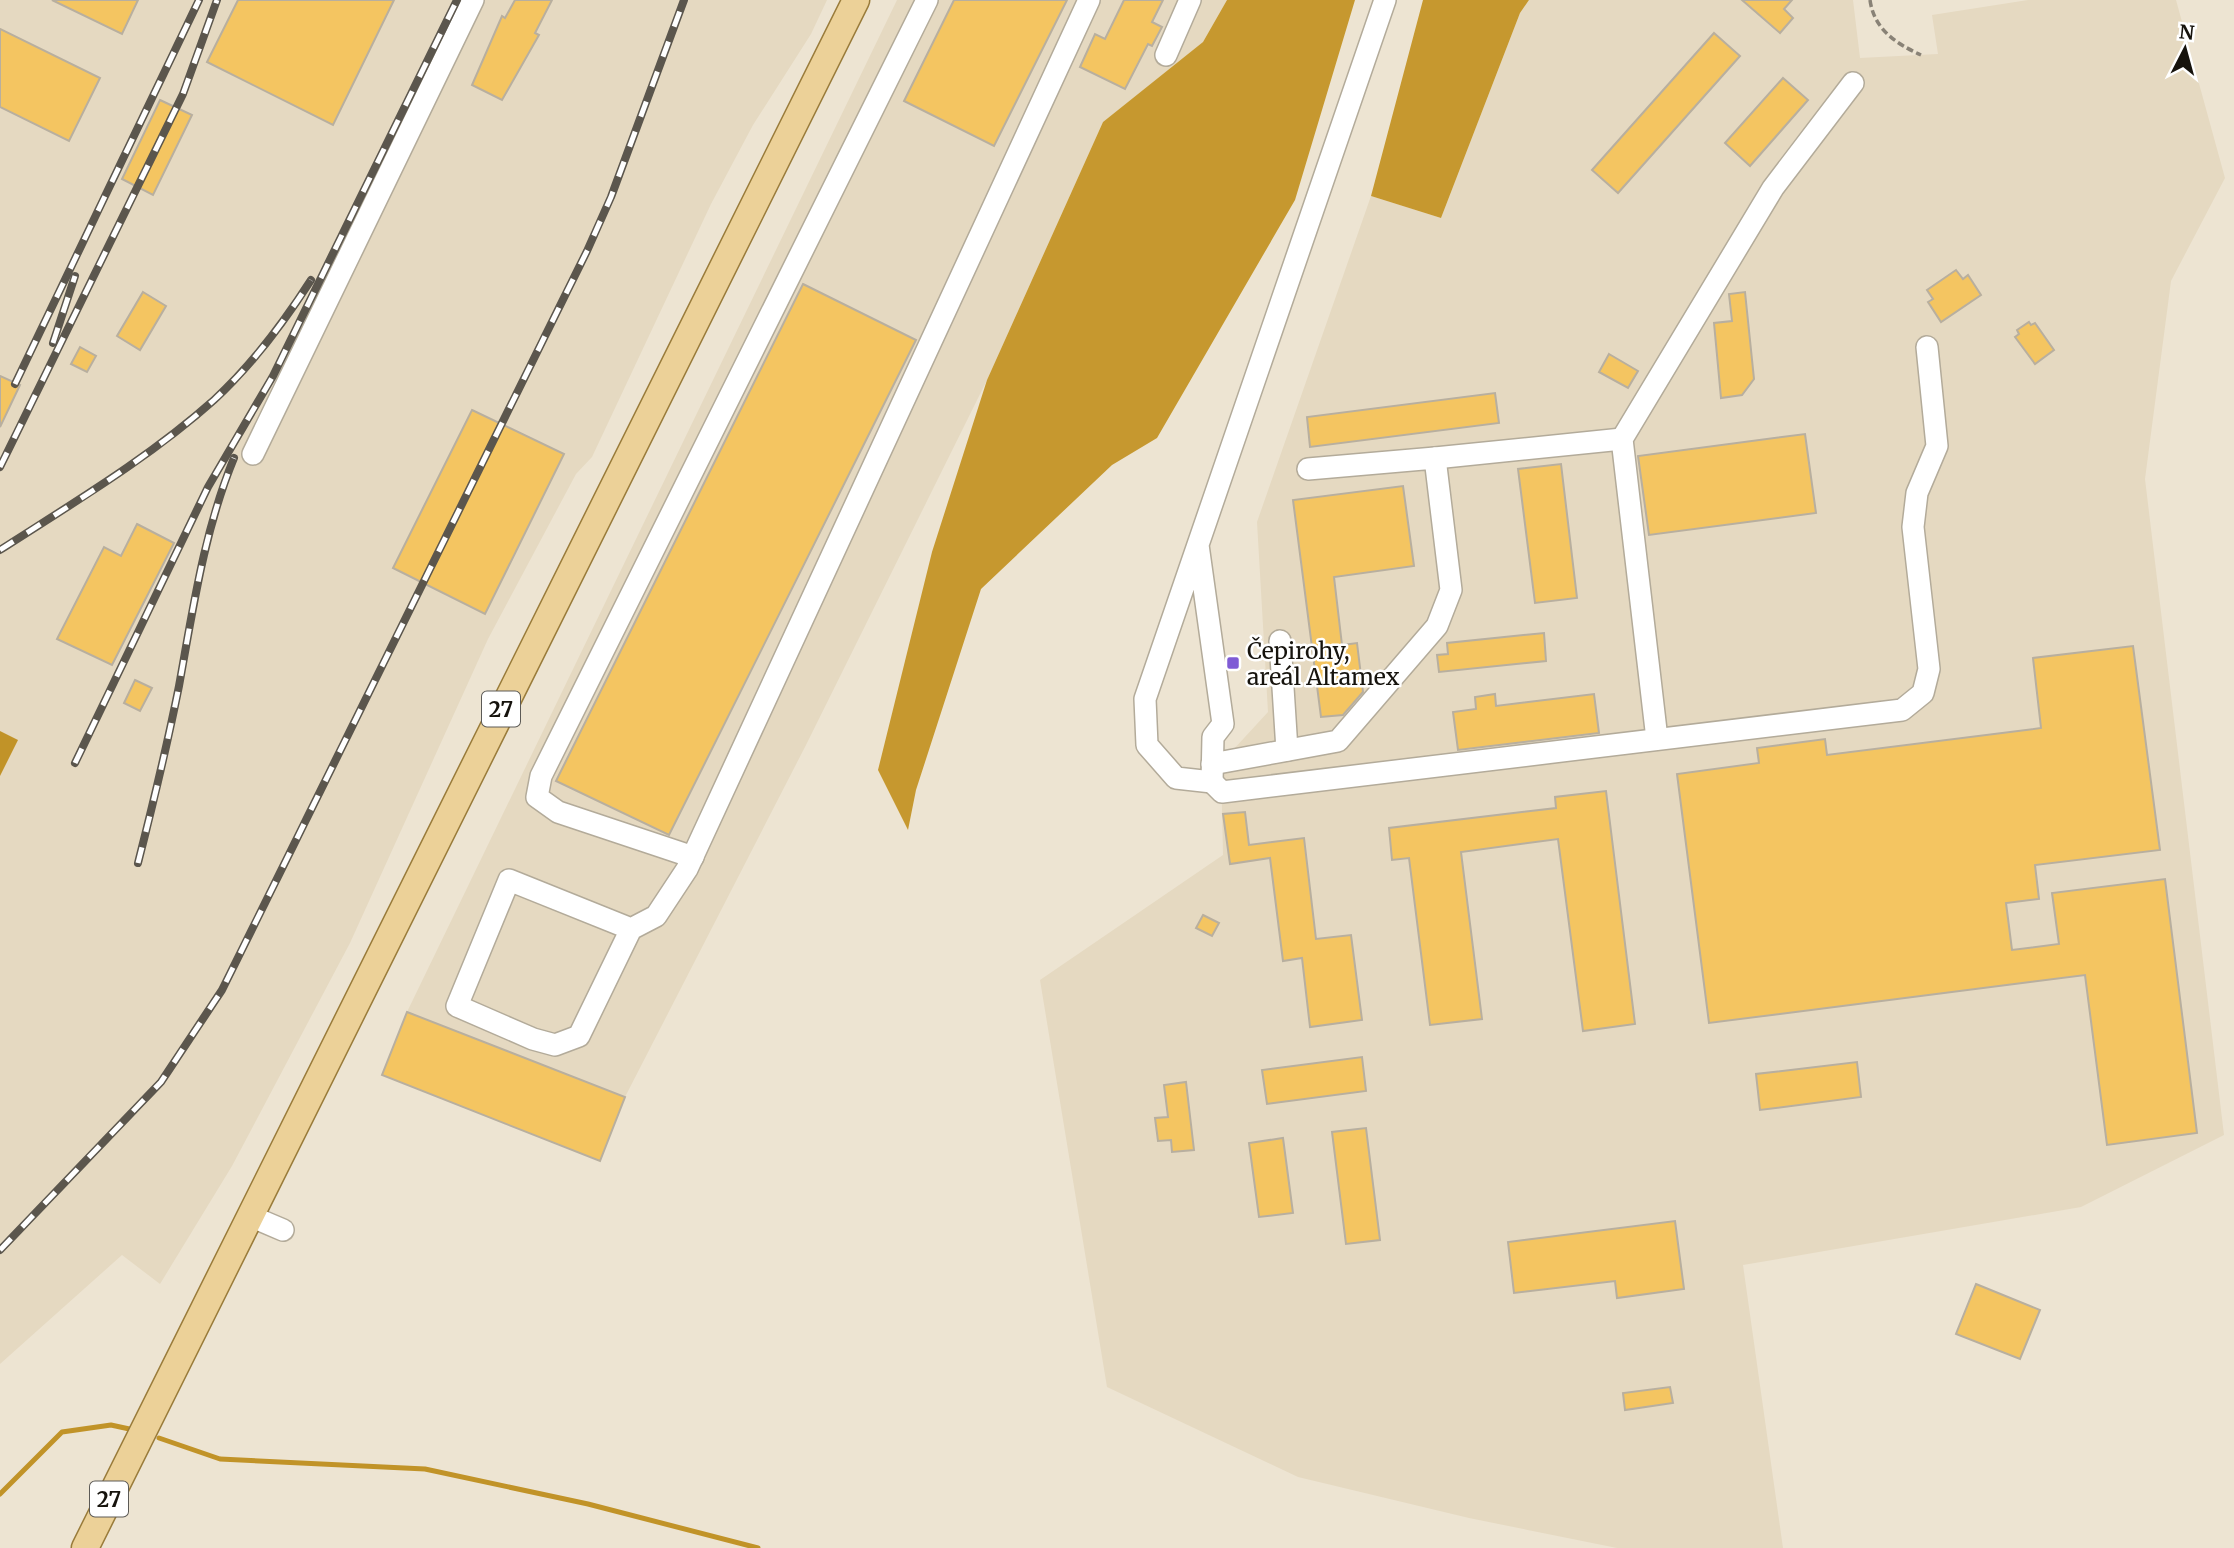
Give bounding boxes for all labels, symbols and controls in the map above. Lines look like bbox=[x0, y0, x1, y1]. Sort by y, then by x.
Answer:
north arrow bbox=[2150, 14, 2220, 84]
text: N bbox=[2178, 19, 2195, 45]
place label: Čepirohy, areál Altamex bbox=[1247, 636, 1400, 691]
marker: Čepirohy, areál Altamex bbox=[1225, 655, 1241, 671]
road number: 27 bbox=[482, 692, 520, 726]
road number: 27 bbox=[90, 1482, 128, 1516]

